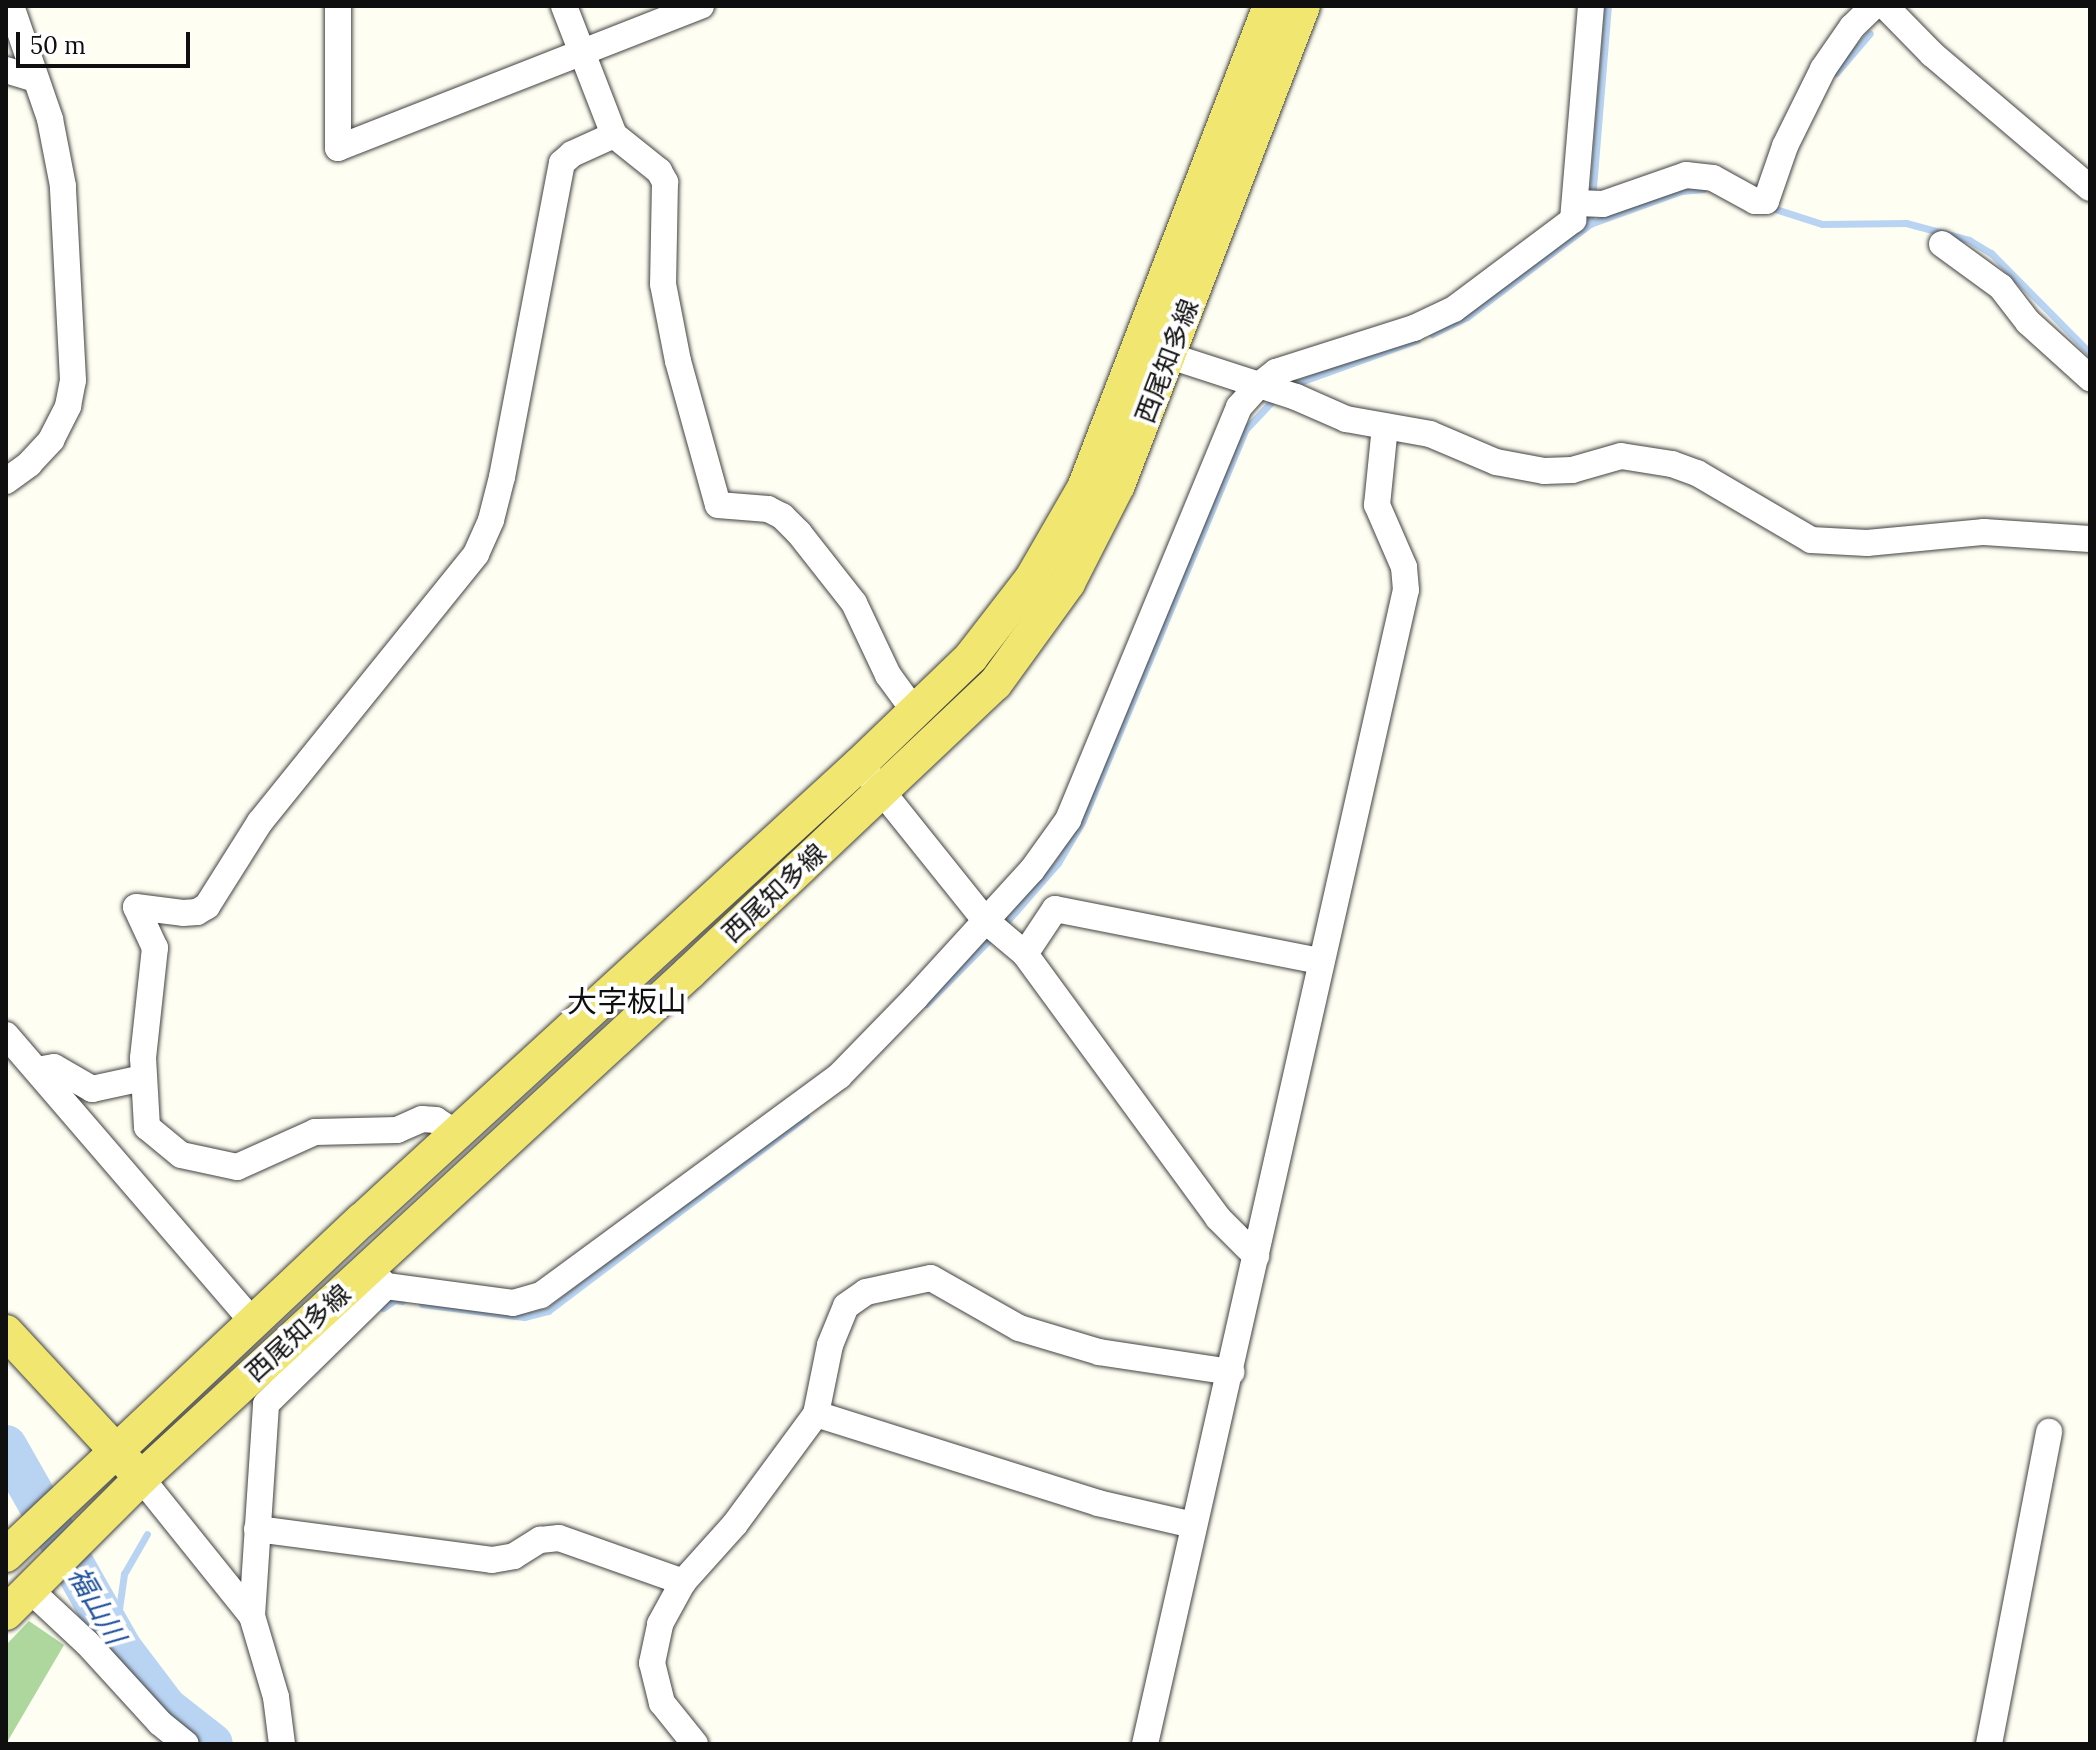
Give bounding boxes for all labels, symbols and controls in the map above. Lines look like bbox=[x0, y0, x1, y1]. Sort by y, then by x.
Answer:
scale bar bbox=[20, 16, 194, 66]
text: 50 m bbox=[30, 30, 86, 61]
street label: 西尾知多線 bbox=[1129, 295, 1205, 427]
street label: 西尾知多線 bbox=[716, 837, 832, 949]
district label: 大字板山 bbox=[567, 983, 687, 1019]
street label: 西尾知多線 bbox=[239, 1278, 357, 1388]
water label: 福山川 bbox=[61, 1560, 133, 1650]

